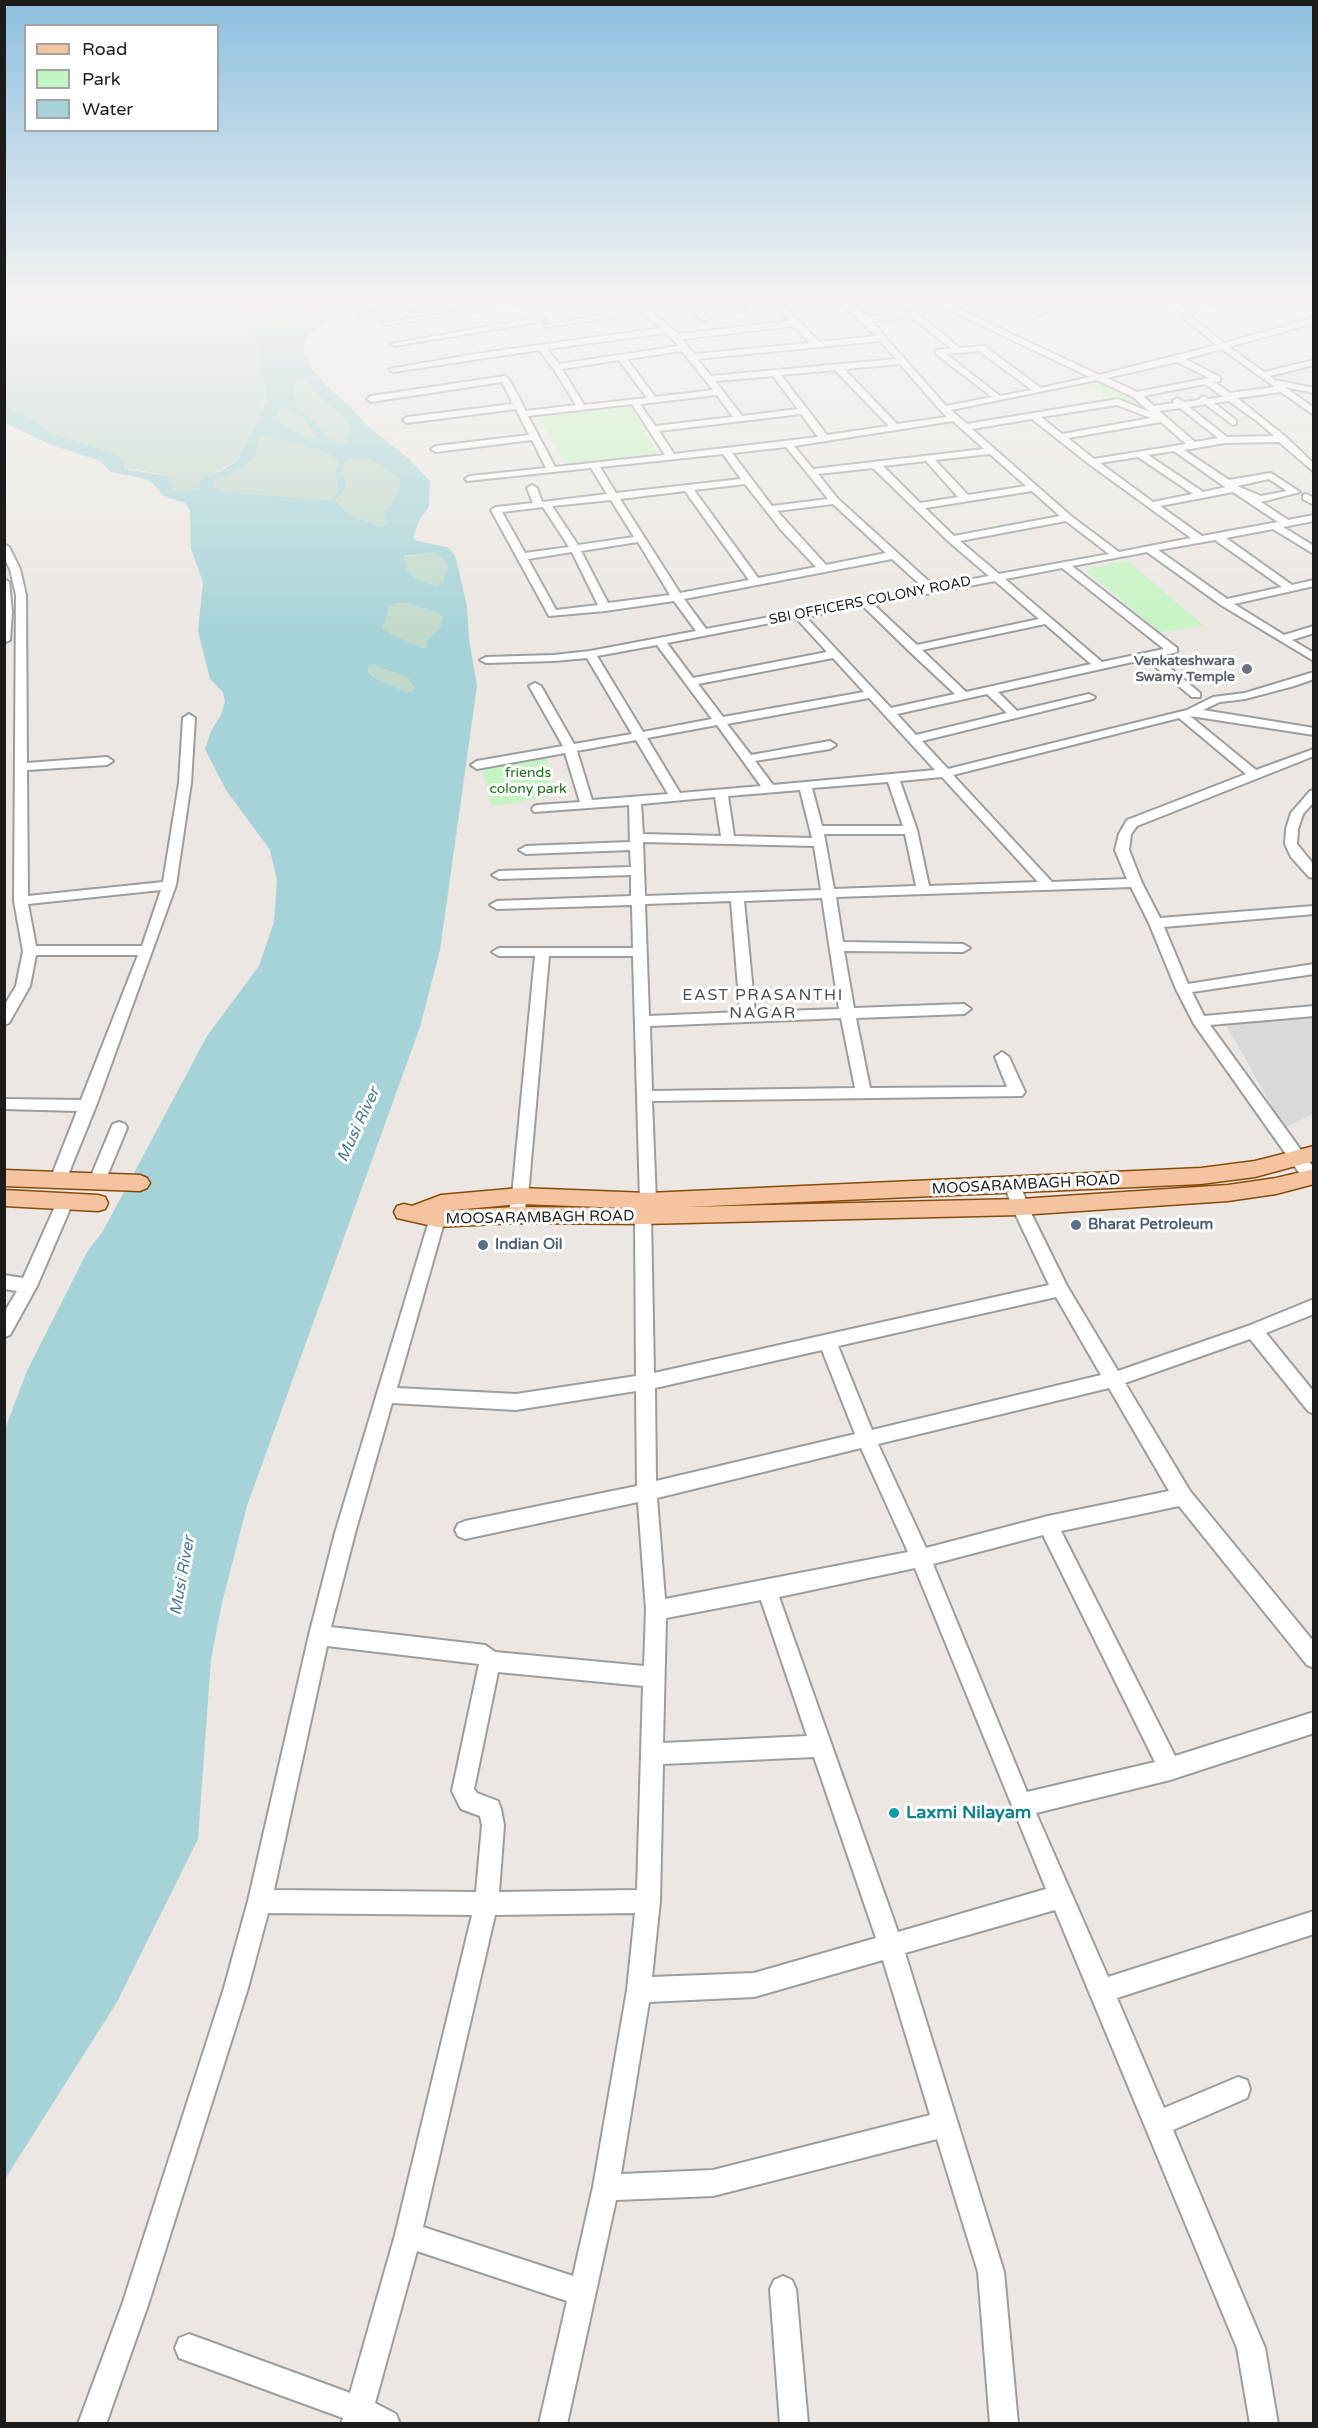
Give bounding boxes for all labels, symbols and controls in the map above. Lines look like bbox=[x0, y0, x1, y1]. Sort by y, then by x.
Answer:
legend bbox=[24, 24, 219, 132]
text: Road bbox=[82, 38, 127, 60]
text: Park bbox=[82, 68, 120, 90]
text: Water bbox=[82, 98, 133, 120]
street label: SBI OFFICERS COLONY ROAD bbox=[768, 573, 972, 629]
place label: Venkateshwara Swamy Temple bbox=[1134, 653, 1235, 686]
marker: Venkateshwara Swamy Temple bbox=[1240, 662, 1254, 676]
park label: friends colony park bbox=[489, 765, 567, 798]
district label: EAST PRASANTHI NAGAR bbox=[682, 986, 844, 1024]
water label: Musi River bbox=[333, 1085, 385, 1165]
street label: MOOSARAMBAGH ROAD bbox=[931, 1171, 1121, 1199]
street label: MOOSARAMBAGH ROAD bbox=[446, 1207, 634, 1229]
place label: Bharat Petroleum bbox=[1088, 1216, 1213, 1234]
marker: Bharat Petroleum bbox=[1069, 1218, 1083, 1232]
place label: Indian Oil bbox=[495, 1236, 562, 1254]
marker: Indian Oil bbox=[476, 1238, 490, 1252]
water label: Musi River bbox=[167, 1535, 199, 1617]
place label: Laxmi Nilayam bbox=[906, 1802, 1031, 1824]
marker: Laxmi Nilayam bbox=[887, 1806, 901, 1820]

